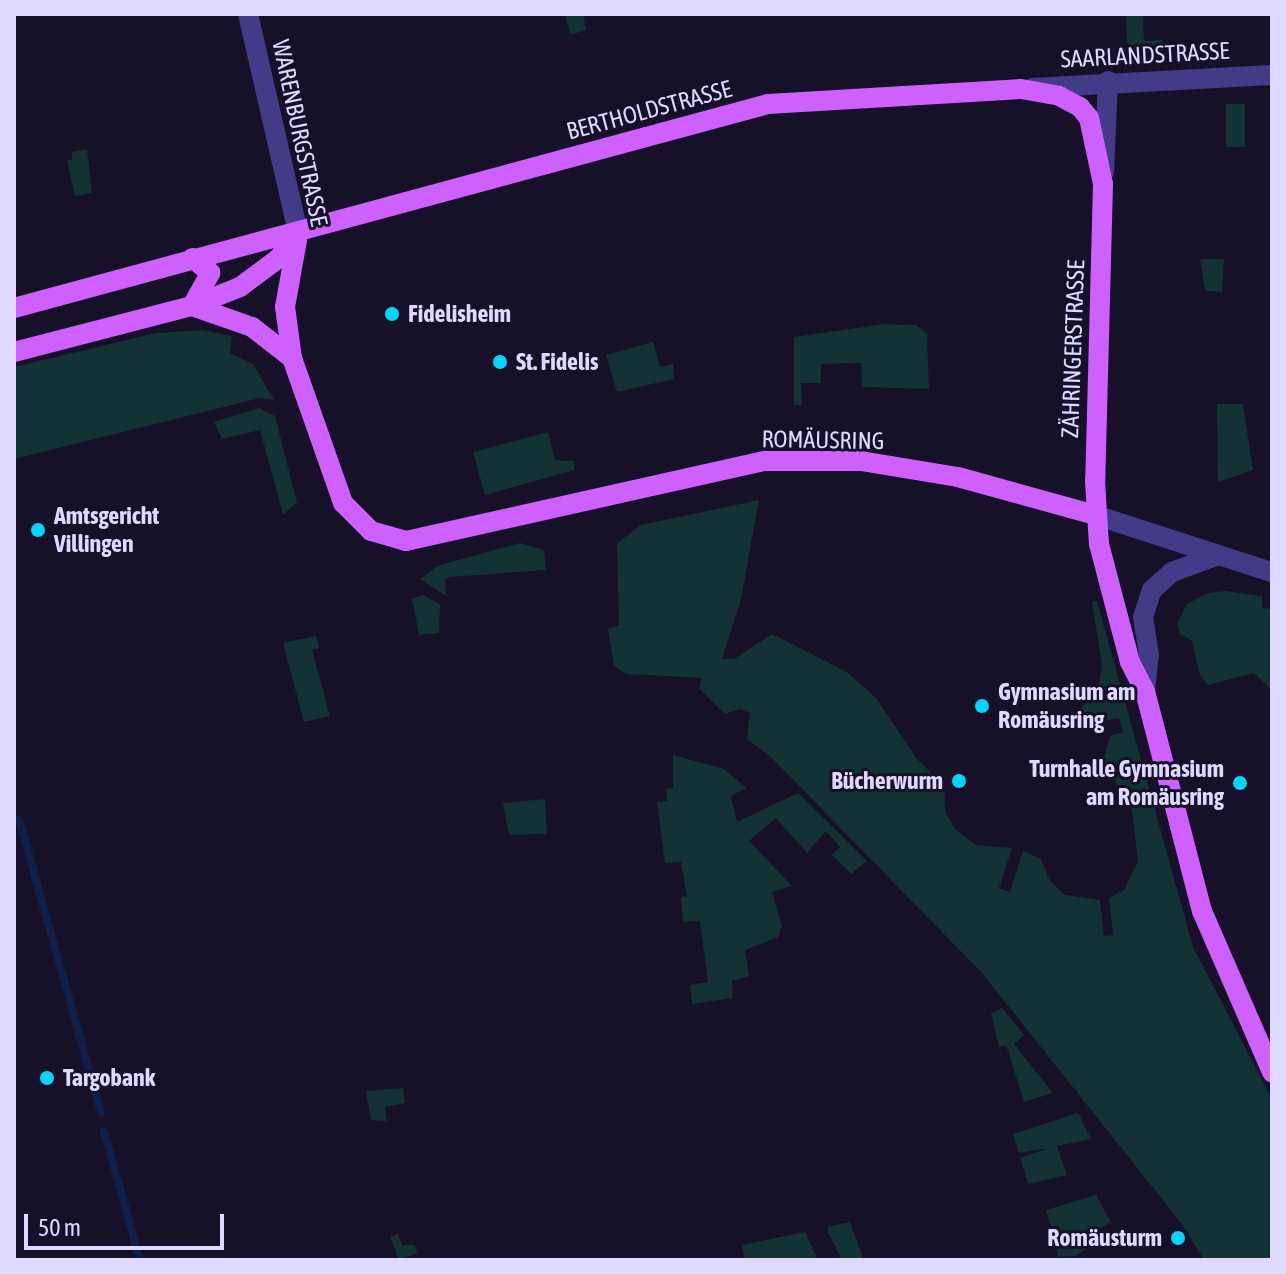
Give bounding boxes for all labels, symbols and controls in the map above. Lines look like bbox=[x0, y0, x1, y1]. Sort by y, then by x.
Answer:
street label: SAARLANDSTRASSE bbox=[1060, 36, 1230, 74]
street label: WARENBURGSTRASSE bbox=[266, 37, 334, 229]
street label: BERTHOLDSTRASSE bbox=[563, 74, 735, 146]
street label: ZÄHRINGERSTRASSE bbox=[1055, 259, 1091, 439]
place label: Fidelisheim bbox=[408, 300, 511, 328]
marker: Fidelisheim bbox=[383, 305, 401, 323]
place label: St. Fidelis bbox=[516, 348, 598, 376]
marker: St. Fidelis bbox=[491, 353, 509, 371]
street label: ROMÄUSRING bbox=[761, 425, 885, 455]
place label: Amtsgericht Villingen bbox=[54, 502, 159, 558]
marker: Amtsgericht Villingen bbox=[29, 521, 47, 539]
place label: Gymnasium am Romäusring bbox=[998, 678, 1135, 734]
marker: Gymnasium am Romäusring bbox=[973, 697, 991, 715]
place label: Turnhalle Gymnasium am Romäusring bbox=[1029, 755, 1224, 811]
place label: Bücherwurm bbox=[831, 767, 943, 795]
marker: Bücherwurm bbox=[950, 772, 968, 790]
marker: Turnhalle Gymnasium am Romäusring bbox=[1231, 774, 1249, 792]
place label: Targobank bbox=[63, 1064, 155, 1092]
marker: Targobank bbox=[38, 1069, 56, 1087]
scale bar bbox=[28, 1198, 228, 1248]
text: 50 m bbox=[38, 1214, 81, 1241]
place label: Romäusturm bbox=[1047, 1224, 1162, 1252]
marker: Romäusturm bbox=[1169, 1229, 1187, 1247]

